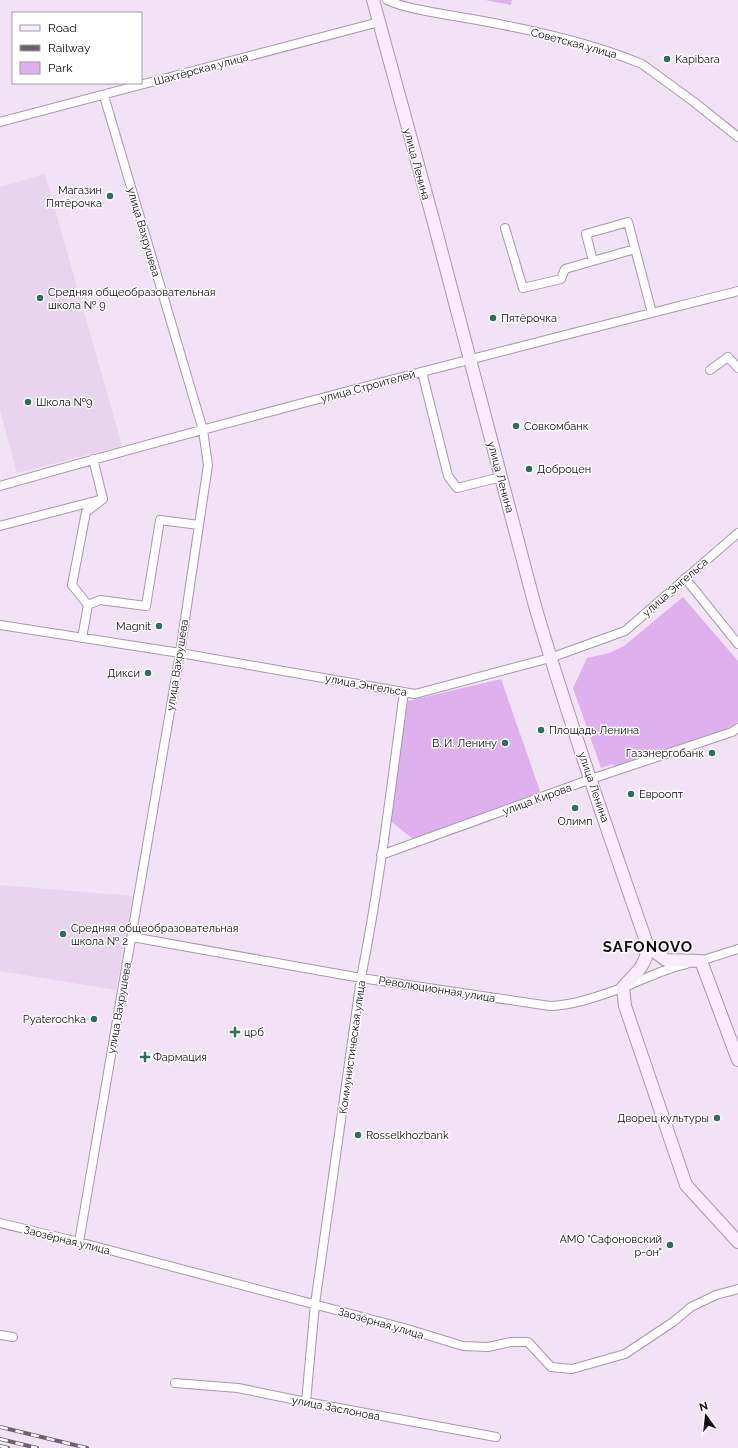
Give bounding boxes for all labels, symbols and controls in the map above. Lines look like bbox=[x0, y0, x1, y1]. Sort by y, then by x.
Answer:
legend bbox=[12, 12, 142, 84]
text: Road bbox=[48, 21, 77, 35]
street label: Советская улица bbox=[529, 26, 618, 61]
text: Railway bbox=[48, 41, 91, 55]
street label: Шахтёрская улица bbox=[152, 51, 250, 88]
place label: Kapibara bbox=[675, 53, 720, 66]
marker: Kapibara bbox=[662, 54, 672, 64]
text: Park bbox=[48, 61, 73, 75]
street label: улица Ленина bbox=[401, 127, 432, 201]
place label: Магазин Пятёрочка bbox=[46, 184, 102, 210]
street label: улица Вахрушева bbox=[125, 186, 163, 278]
marker: Магазин Пятёрочка bbox=[105, 191, 115, 201]
place label: Средняя общеобразовательная школа № 9 bbox=[48, 286, 215, 312]
marker: Средняя общеобразовательная школа № 9 bbox=[35, 293, 45, 303]
place label: Пятёрочка bbox=[501, 312, 557, 325]
marker: Пятёрочка bbox=[488, 313, 498, 323]
street label: улица Строителей bbox=[319, 368, 417, 405]
place label: Школа №9 bbox=[36, 396, 92, 409]
marker: Школа №9 bbox=[23, 397, 33, 407]
place label: Совкомбанк bbox=[524, 420, 589, 433]
marker: Совкомбанк bbox=[511, 421, 521, 431]
street label: улица Ленина bbox=[485, 440, 516, 514]
place label: Доброцен bbox=[537, 463, 591, 476]
marker: Доброцен bbox=[524, 464, 534, 474]
street label: улица Энгельса bbox=[640, 555, 711, 619]
street label: улица Вахрушева bbox=[164, 618, 191, 712]
place label: Magnit bbox=[116, 620, 151, 633]
marker: Magnit bbox=[154, 621, 164, 631]
place label: Дикси bbox=[107, 667, 140, 680]
marker: Дикси bbox=[143, 668, 153, 678]
street label: улица Энгельса bbox=[324, 672, 408, 699]
place label: Площадь Ленина bbox=[549, 724, 639, 737]
marker: Площадь Ленина bbox=[536, 725, 546, 735]
place label: В. И. Ленину bbox=[432, 737, 497, 750]
marker: В. И. Ленину bbox=[500, 738, 510, 748]
place label: Газэнергобанк bbox=[626, 747, 704, 760]
marker: Газэнергобанк bbox=[707, 748, 717, 758]
street label: улица Ленина bbox=[575, 750, 612, 824]
street label: улица Кирова bbox=[501, 781, 574, 818]
place label: Евроопт bbox=[639, 788, 684, 801]
marker: Евроопт bbox=[626, 789, 636, 799]
marker: Олимп bbox=[570, 803, 580, 813]
place label: Олимп bbox=[557, 815, 593, 828]
place label: Средняя общеобразовательная школа № 2 bbox=[71, 922, 238, 948]
marker: Средняя общеобразовательная школа № 2 bbox=[58, 929, 68, 939]
district label: SAFONOVO bbox=[603, 938, 693, 956]
street label: улица Вахрушева bbox=[105, 961, 134, 1055]
street label: Революционная улица bbox=[378, 974, 496, 1005]
street label: Коммунистическая улица bbox=[337, 980, 368, 1115]
place label: Pyaterochka bbox=[23, 1013, 86, 1026]
marker: Pyaterochka bbox=[89, 1014, 99, 1024]
marker: црб bbox=[229, 1026, 241, 1038]
place label: црб bbox=[244, 1026, 264, 1039]
place label: Фармация bbox=[153, 1051, 207, 1064]
marker: Фармация bbox=[140, 1052, 150, 1062]
place label: Дворец культуры bbox=[617, 1112, 709, 1125]
marker: Дворец культуры bbox=[712, 1113, 722, 1123]
place label: Rosselkhozbank bbox=[366, 1129, 449, 1142]
marker: Rosselkhozbank bbox=[353, 1130, 363, 1140]
street label: Заозёрная улица bbox=[22, 1223, 111, 1258]
place label: АМО "Сафоновский р-он" bbox=[559, 1233, 662, 1259]
marker: АМО "Сафоновский р-он" bbox=[665, 1240, 675, 1250]
street label: Заозёрная улица bbox=[336, 1305, 425, 1342]
street label: улица Заслонова bbox=[291, 1394, 381, 1423]
north arrow bbox=[686, 1396, 726, 1436]
text: N bbox=[698, 1399, 709, 1414]

